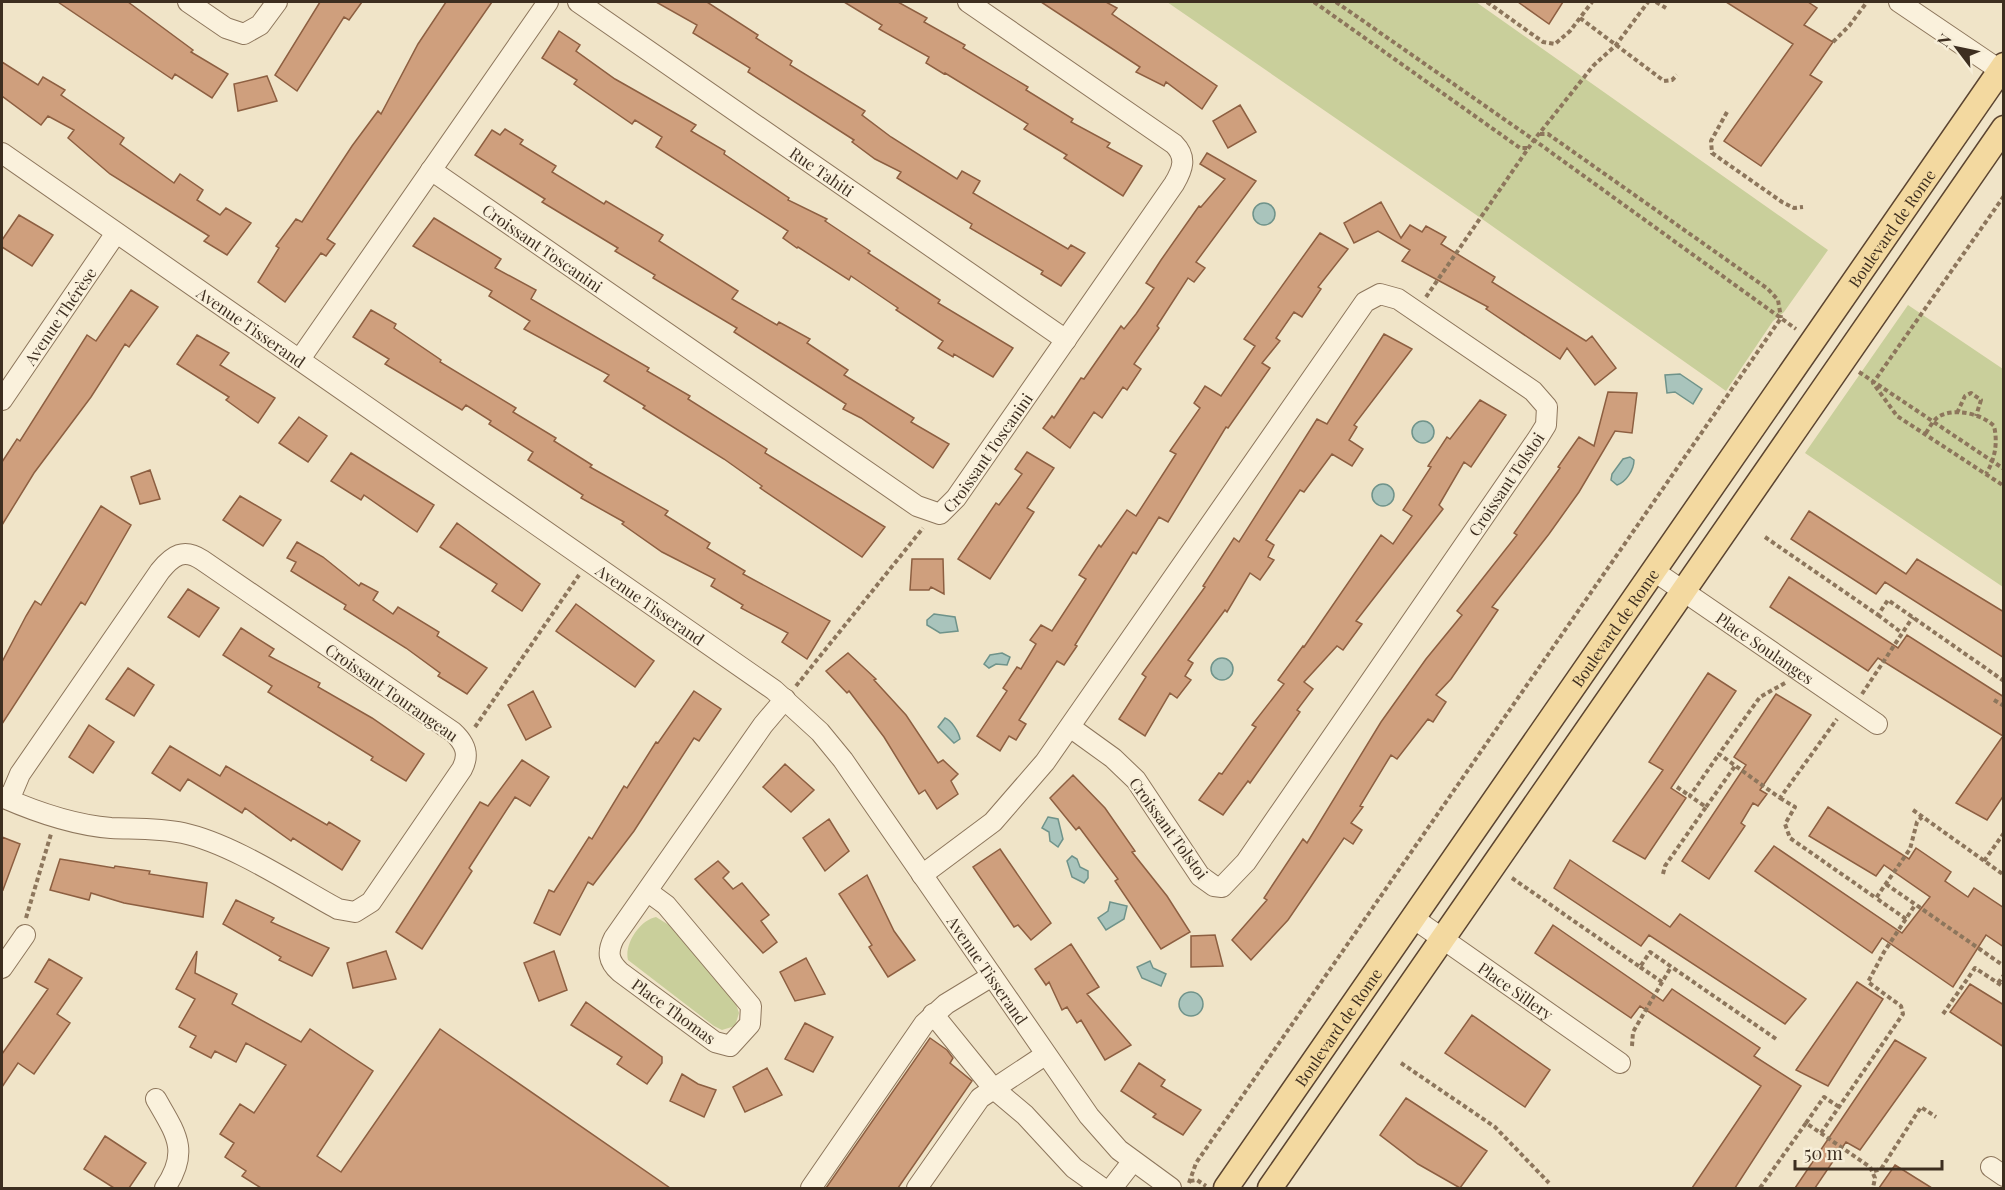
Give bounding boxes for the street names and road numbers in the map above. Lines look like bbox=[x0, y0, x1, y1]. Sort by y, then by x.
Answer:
street label: Rue Tahiti bbox=[786, 142, 859, 201]
street label: Boulevard de Rome bbox=[1843, 165, 1939, 291]
street label: Croissant Toscanini bbox=[479, 198, 607, 296]
street label: Avenue Thérèse bbox=[18, 263, 100, 370]
street label: Avenue Tisserand bbox=[192, 281, 310, 372]
street label: Croissant Toscanini bbox=[938, 388, 1037, 516]
street label: Croissant Tolstoi bbox=[1464, 428, 1549, 540]
street label: Avenue Tisserand bbox=[591, 559, 709, 649]
street label: Boulevard de Rome bbox=[1566, 564, 1663, 691]
street label: Place Soulanges bbox=[1712, 607, 1818, 688]
street label: Croissant Tourangeau bbox=[321, 638, 463, 746]
street label: Croissant Tolstoi bbox=[1125, 773, 1213, 883]
street label: Avenue Tisserand bbox=[943, 911, 1033, 1028]
street label: Place Sillery bbox=[1474, 957, 1558, 1024]
street label: Boulevard de Rome bbox=[1289, 964, 1386, 1090]
street label: Place Thomas bbox=[628, 974, 720, 1048]

